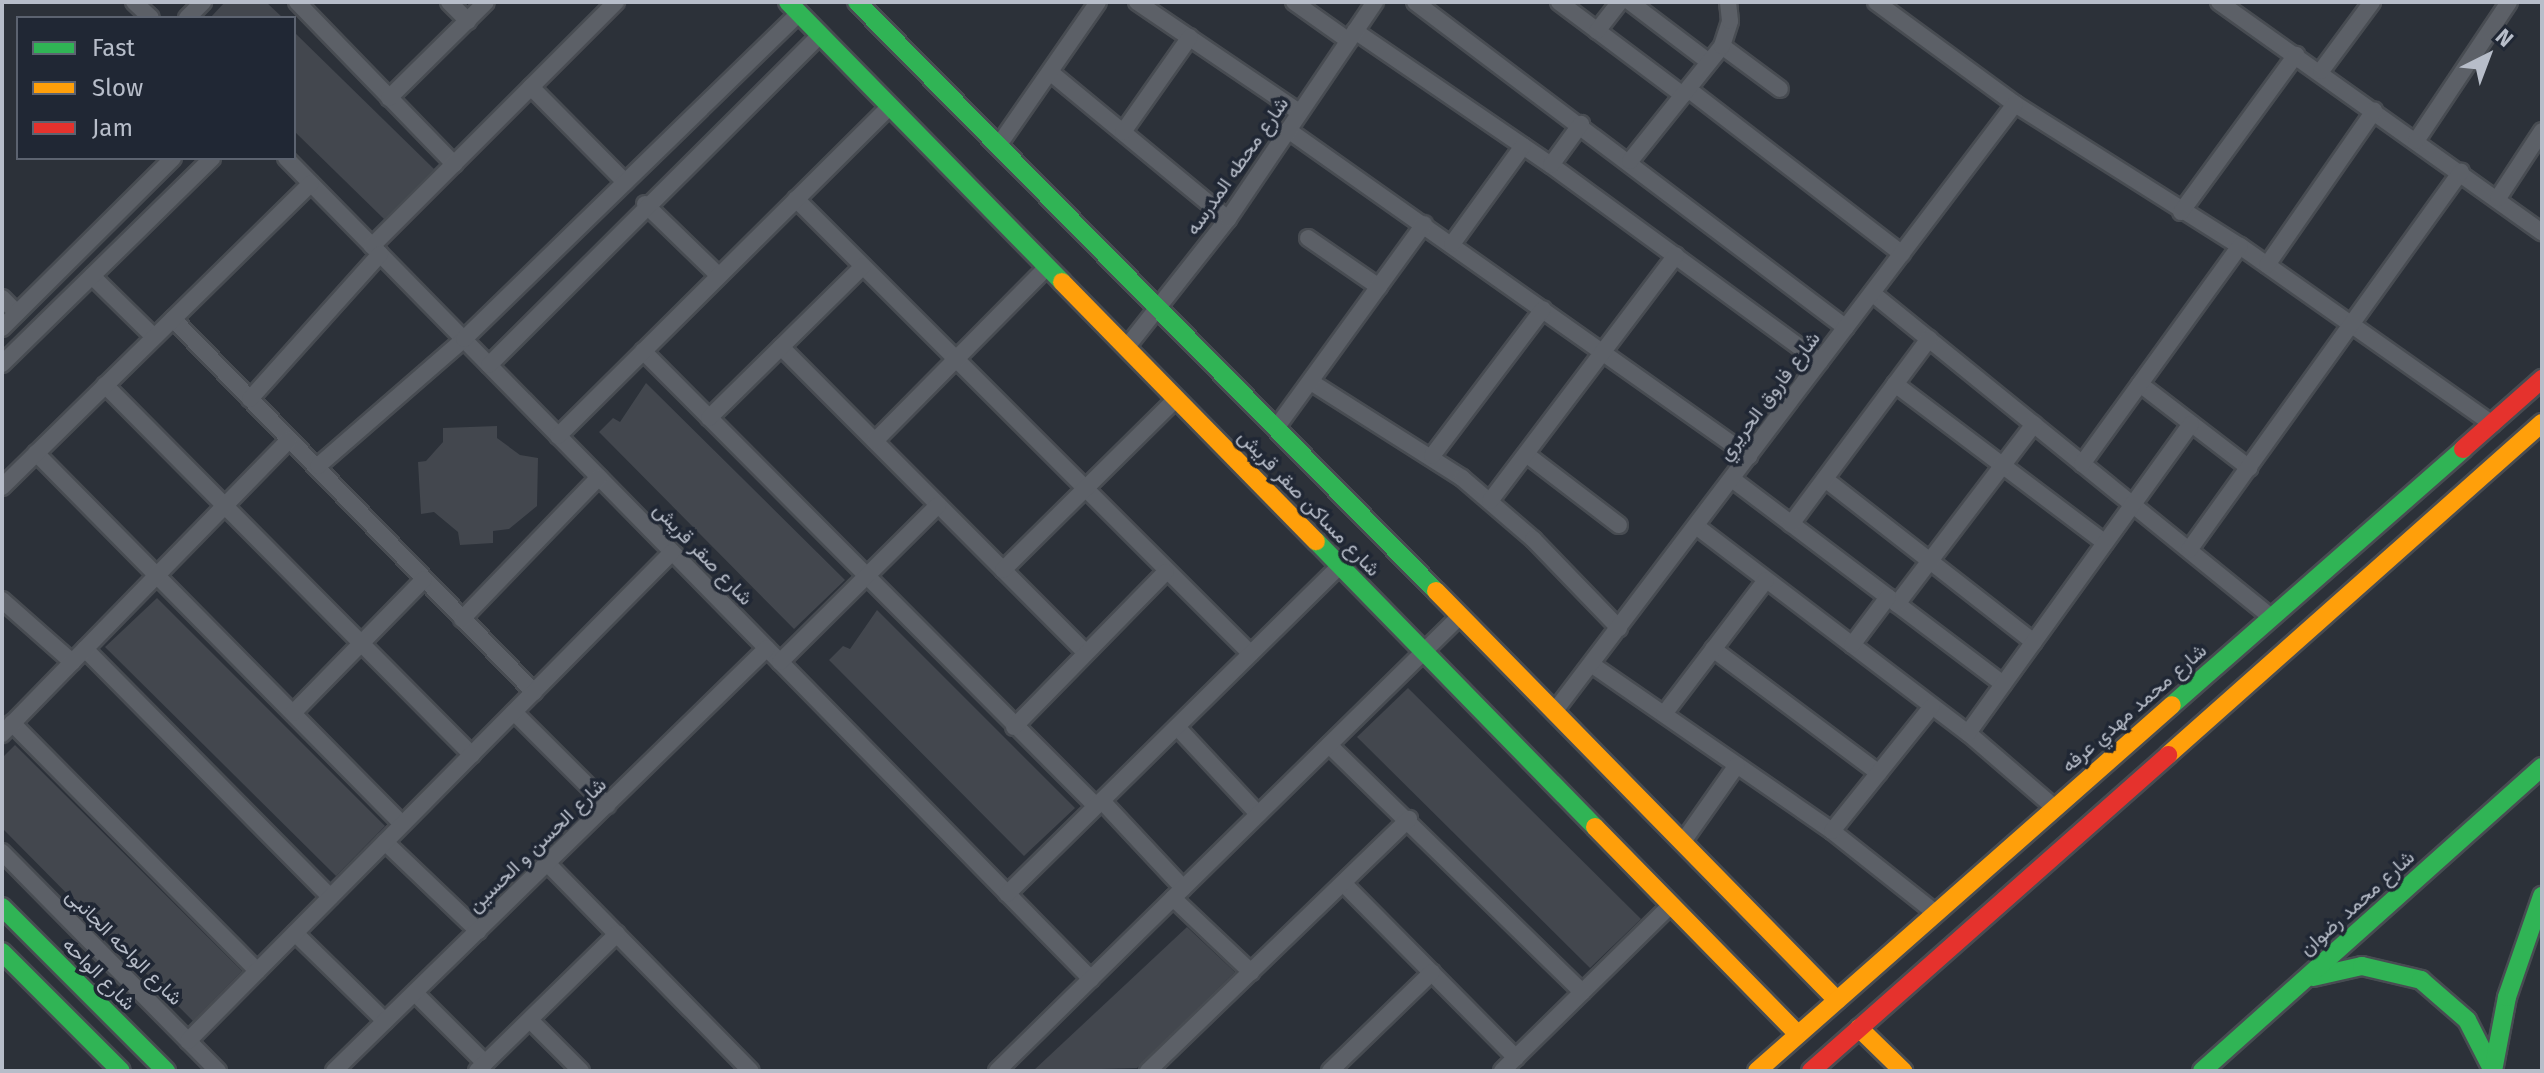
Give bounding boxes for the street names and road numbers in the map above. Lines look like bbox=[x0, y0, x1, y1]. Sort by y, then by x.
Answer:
street label: شارع محطه المدرسه bbox=[1180, 92, 1294, 240]
street label: شارع فاروق الحريري bbox=[1713, 327, 1825, 465]
street label: شارع مساكن صقر قريش bbox=[1233, 425, 1385, 581]
street label: شارع صقر قريش bbox=[648, 498, 758, 610]
street label: شارع محمد مهدي عرفه bbox=[2057, 639, 2211, 777]
street label: شارع الحسن و الحسين bbox=[463, 773, 611, 917]
street label: شارع محمد رضوان bbox=[2295, 845, 2419, 961]
street label: شارع الواحه الجانبى bbox=[61, 884, 187, 1010]
street label: شارع الواحه bbox=[58, 933, 140, 1015]

